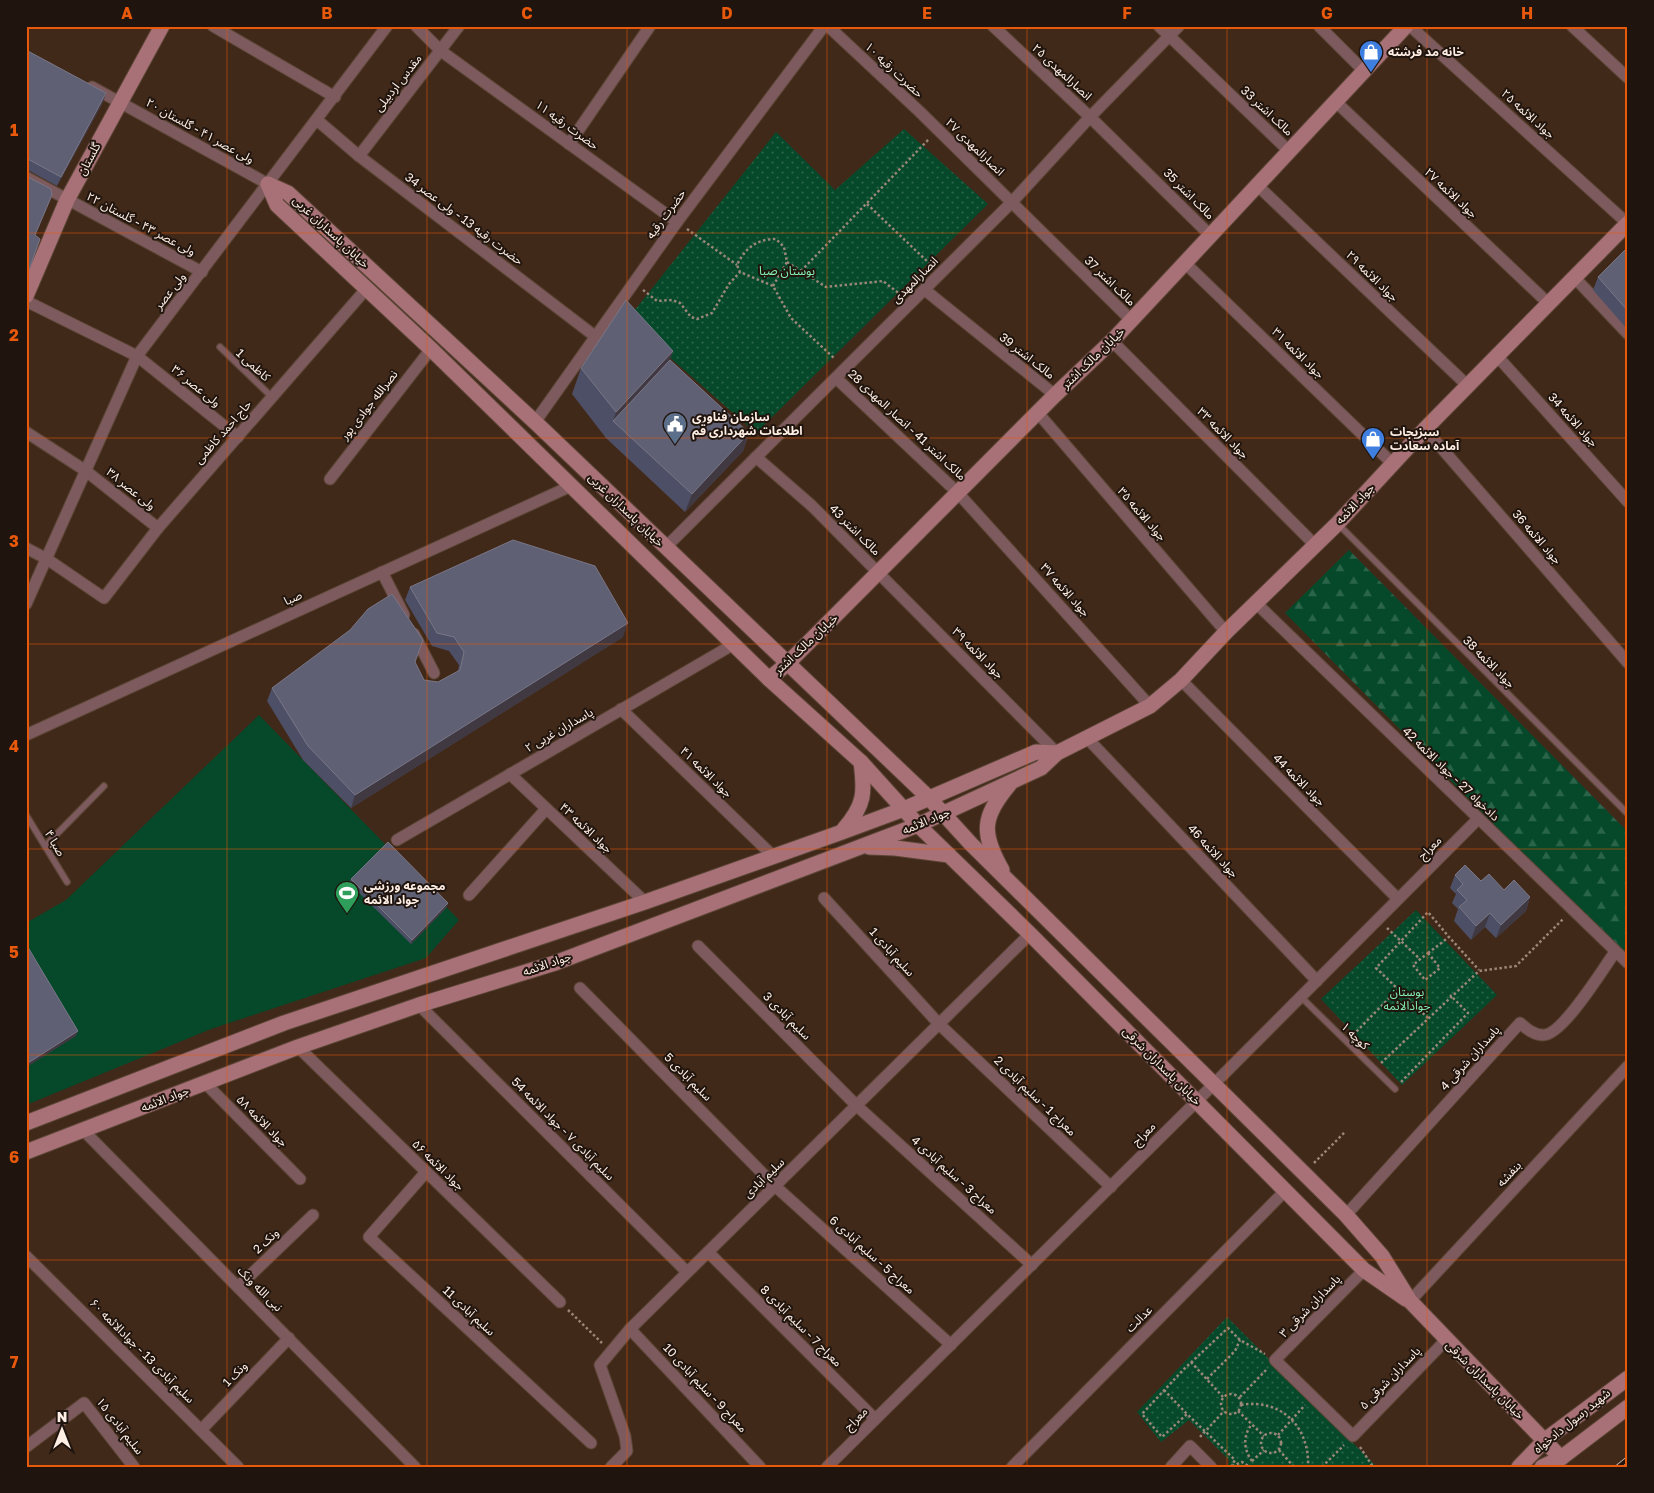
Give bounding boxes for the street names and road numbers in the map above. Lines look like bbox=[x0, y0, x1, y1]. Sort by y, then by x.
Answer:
street label: حضرت رقیه ۱۰ bbox=[862, 39, 927, 101]
street label: انصارالمهدی ۲۵ bbox=[1029, 40, 1095, 103]
street label: مقدس اردبیلی bbox=[370, 51, 425, 114]
street label: مالک اشتر 33 bbox=[1238, 83, 1297, 139]
street label: جواد الائمه ۲۵ bbox=[1498, 86, 1558, 142]
street label: ولی عصر ۴۱ - گلستان ۲۰ bbox=[143, 95, 257, 167]
street label: حضرت رقیه ۱۱ bbox=[533, 97, 602, 153]
street label: انصارالمهدی ۲۷ bbox=[943, 115, 1008, 179]
street label: گلستان bbox=[74, 139, 104, 178]
street label: جواد الائمه ۲۷ bbox=[1422, 164, 1481, 221]
street label: مالک اشتر 35 bbox=[1161, 165, 1218, 222]
street label: حضرت رقیه 13 - ولی عصر 34 bbox=[402, 169, 526, 268]
street label: حضرت رقیه bbox=[643, 186, 689, 242]
street label: ولی عصر ۴۳ - گلستان ۲۲ bbox=[84, 188, 198, 259]
street label: خیابان پاسداران غربی bbox=[289, 192, 373, 272]
street label: جواد الائمه ۲۹ bbox=[1343, 247, 1402, 304]
street label: مالک اشتر 37 bbox=[1082, 252, 1139, 309]
street label: انصارالمهدی bbox=[888, 253, 941, 306]
street label: ولی عصر bbox=[150, 269, 189, 313]
street label: خیابان مالک اشتر bbox=[1057, 324, 1127, 392]
street label: جواد الائمه ۳۱ bbox=[1269, 324, 1328, 381]
street label: مالک اشتر 39 bbox=[997, 329, 1058, 382]
street label: کاظمی 1 bbox=[233, 345, 274, 385]
street label: ولی عصر ۳۶ bbox=[169, 361, 224, 410]
street label: مالک اشتر 41 - انصار المهدی 28 bbox=[845, 366, 969, 483]
street label: نصرالله جوادی پور bbox=[336, 367, 401, 444]
street label: جواد الائمه 34 bbox=[1545, 390, 1602, 450]
street label: حاج احمد کاظمی bbox=[191, 397, 256, 468]
street label: جواد الائمه ۳۳ bbox=[1194, 404, 1252, 462]
street label: ولی عصر ۳۸ bbox=[104, 464, 159, 513]
street label: خیابان پاسداران غربی bbox=[585, 470, 667, 550]
street label: جواد الائمه bbox=[1332, 480, 1377, 527]
street label: جواد الائمه ۳۵ bbox=[1115, 484, 1170, 544]
street label: مالک اشتر 43 bbox=[827, 501, 884, 558]
street label: جواد الائمه 36 bbox=[1510, 506, 1565, 567]
street label: جواد الائمه ۳۷ bbox=[1037, 560, 1093, 620]
street label: صبا bbox=[281, 587, 304, 608]
street label: خیابان مالک اشتر bbox=[770, 610, 841, 678]
street label: جواد الائمه ۳۹ bbox=[949, 624, 1007, 682]
street label: جواد الائمه 38 bbox=[1460, 632, 1519, 691]
street label: پاسداران غربی ۲ bbox=[522, 704, 596, 756]
street label: دادخواه 27 - جواد الائمه 42 bbox=[1400, 723, 1503, 824]
street label: جواد الائمه ۴۱ bbox=[677, 743, 736, 800]
street label: جواد الائمه 44 bbox=[1270, 750, 1329, 809]
street label: جواد الائمه ۴۳ bbox=[557, 799, 616, 856]
street label: جواد الائمه bbox=[900, 804, 952, 837]
street label: جواد الائمه 46 bbox=[1185, 821, 1242, 881]
street label: صبا ۴ bbox=[42, 827, 69, 859]
street label: معراج bbox=[1415, 833, 1446, 864]
street label: سلیم آبادی 1 bbox=[865, 924, 918, 980]
street label: جواد الائمه bbox=[521, 948, 573, 979]
street label: سلیم آبادی 3 bbox=[759, 989, 814, 1044]
street label: کوچه ۱ bbox=[1337, 1019, 1373, 1054]
street label: پاسداران شرقی 4 bbox=[1437, 1022, 1504, 1094]
street label: خیابان پاسداران شرقی bbox=[1119, 1023, 1205, 1109]
street label: سلیم آبادی 5 bbox=[660, 1050, 715, 1105]
street label: معراج 1 - سلیم آبادی 2 bbox=[990, 1053, 1080, 1140]
street label: سلیم آبادی ۷ - جواد الائمه 54 bbox=[507, 1074, 618, 1185]
street label: جواد الائمه bbox=[139, 1083, 191, 1115]
street label: جواد الائمه ۵۸ bbox=[233, 1092, 291, 1150]
street label: معراج bbox=[1129, 1119, 1160, 1150]
street label: معراج 3 - سلیم آبادی 4 bbox=[907, 1132, 1000, 1219]
street label: جواد الائمه ۵۶ bbox=[409, 1136, 468, 1193]
street label: سلیم آبادی bbox=[740, 1154, 789, 1202]
street label: بنفشه bbox=[1493, 1158, 1524, 1190]
street label: معراج 5 - سلیم آبادی 6 bbox=[825, 1212, 918, 1298]
street label: ونک 2 bbox=[249, 1225, 282, 1256]
street label: نبی الله ونک bbox=[235, 1263, 286, 1314]
street label: پاسداران شرقی ۳ bbox=[1276, 1271, 1344, 1341]
street label: معراج 7 - سلیم آبادی 8 bbox=[756, 1282, 845, 1371]
street label: سلیم آبادی 11 bbox=[439, 1283, 499, 1340]
street label: سلیم آبادی 13 - جوادالائمه ۶۰ bbox=[85, 1295, 198, 1408]
street label: عدالت bbox=[1122, 1302, 1155, 1335]
street label: خیابان پاسداران شرقی bbox=[1442, 1337, 1528, 1423]
street label: معراج 9 - سلیم آبادی 10 bbox=[659, 1340, 750, 1437]
street label: پاسداران شرقی ۵ bbox=[1356, 1343, 1424, 1413]
street label: ونک 1 bbox=[219, 1358, 250, 1389]
street label: شهید رسول دادخواه bbox=[1530, 1385, 1613, 1456]
street label: سلیم آبادی ۱۵ bbox=[92, 1394, 147, 1458]
street label: معراج bbox=[841, 1404, 872, 1435]

